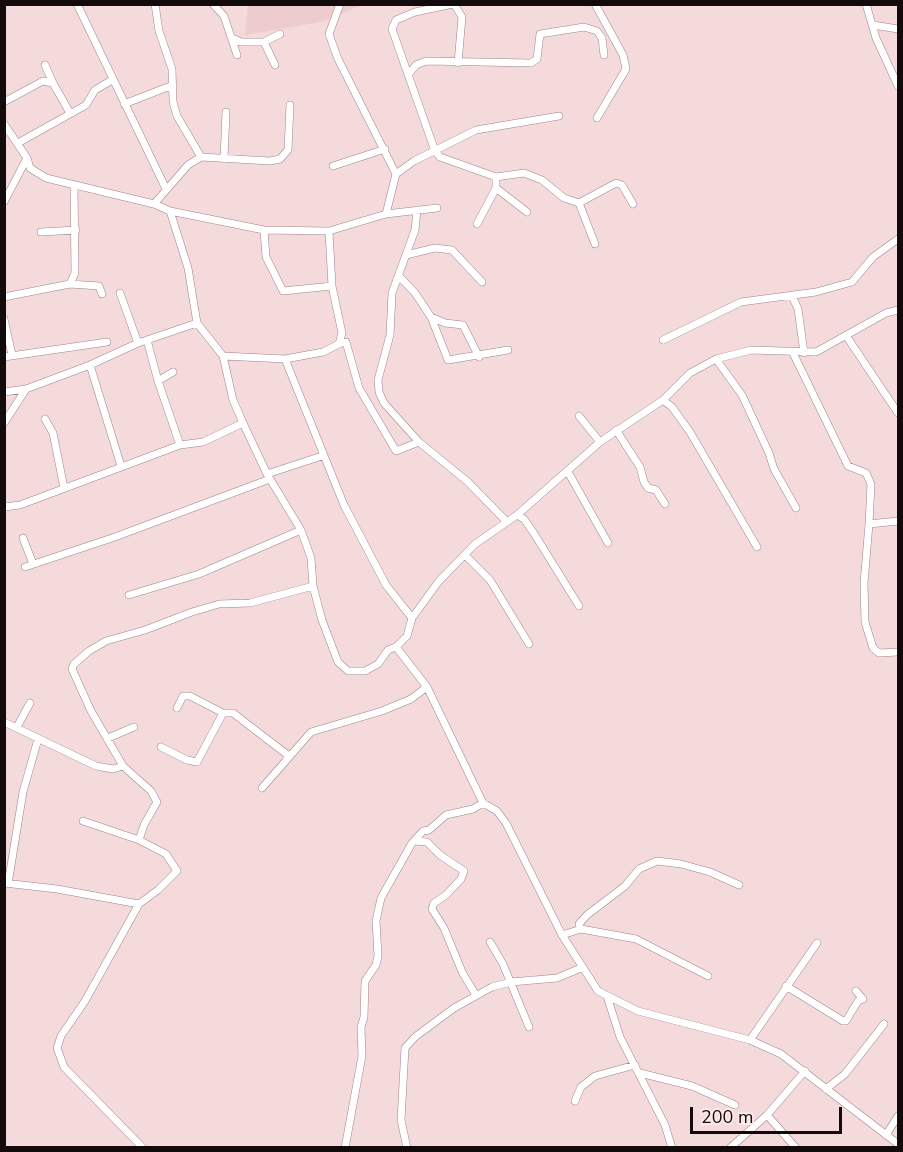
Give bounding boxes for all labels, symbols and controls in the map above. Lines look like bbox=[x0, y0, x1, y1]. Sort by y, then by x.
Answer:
scale bar bbox=[693, 1095, 844, 1133]
text: 200 m bbox=[701, 1105, 753, 1129]

